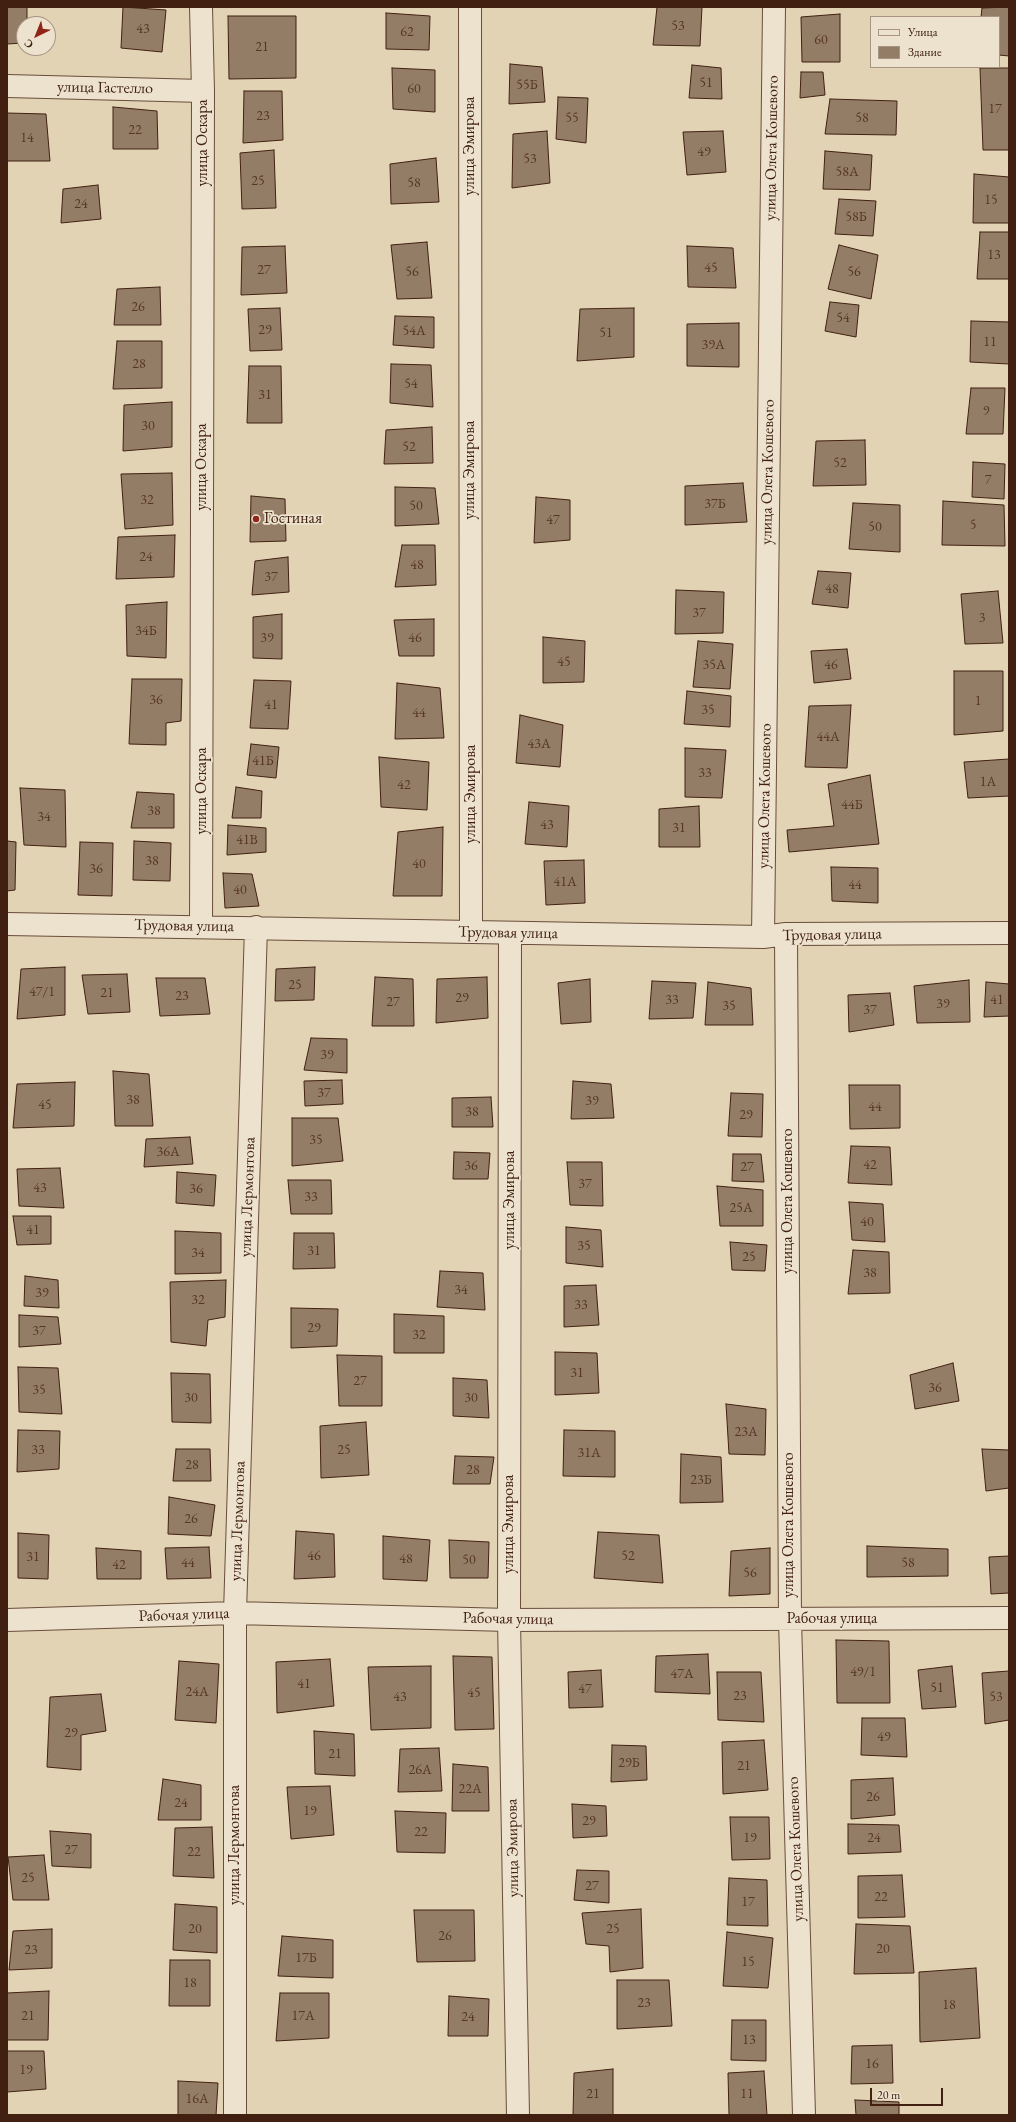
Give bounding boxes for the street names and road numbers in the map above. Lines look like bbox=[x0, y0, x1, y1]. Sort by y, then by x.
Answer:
street label: улица Олега Кошевого bbox=[761, 75, 783, 221]
street label: улица Гастелло bbox=[57, 78, 153, 98]
street label: улица Эмирова bbox=[460, 97, 480, 195]
street label: улица Оскара bbox=[193, 99, 213, 187]
street label: улица Олега Кошевого bbox=[757, 399, 779, 545]
street label: улица Эмирова bbox=[460, 421, 480, 519]
street label: улица Оскара bbox=[192, 423, 212, 511]
street label: улица Олега Кошевого bbox=[754, 723, 776, 869]
street label: улица Эмирова bbox=[461, 745, 481, 843]
street label: улица Оскара bbox=[192, 747, 212, 835]
street label: Трудовая улица bbox=[134, 916, 234, 936]
street label: Трудовая улица bbox=[458, 923, 558, 943]
street label: Трудовая улица bbox=[782, 925, 882, 945]
street label: улица Олега Кошевого bbox=[778, 1128, 798, 1274]
street label: улица Лермонтова bbox=[236, 1137, 260, 1257]
street label: улица Эмирова bbox=[500, 1151, 520, 1249]
street label: улица Олега Кошевого bbox=[779, 1452, 799, 1598]
street label: улица Лермонтова bbox=[226, 1461, 250, 1581]
street label: улица Эмирова bbox=[499, 1475, 519, 1573]
street label: Рабочая улица bbox=[138, 1604, 230, 1626]
street label: Рабочая улица bbox=[462, 1609, 554, 1629]
street label: Рабочая улица bbox=[787, 1609, 877, 1629]
street label: улица Олега Кошевого bbox=[784, 1776, 808, 1922]
street label: улица Лермонтова bbox=[225, 1785, 245, 1905]
street label: улица Эмирова bbox=[503, 1798, 523, 1898]

